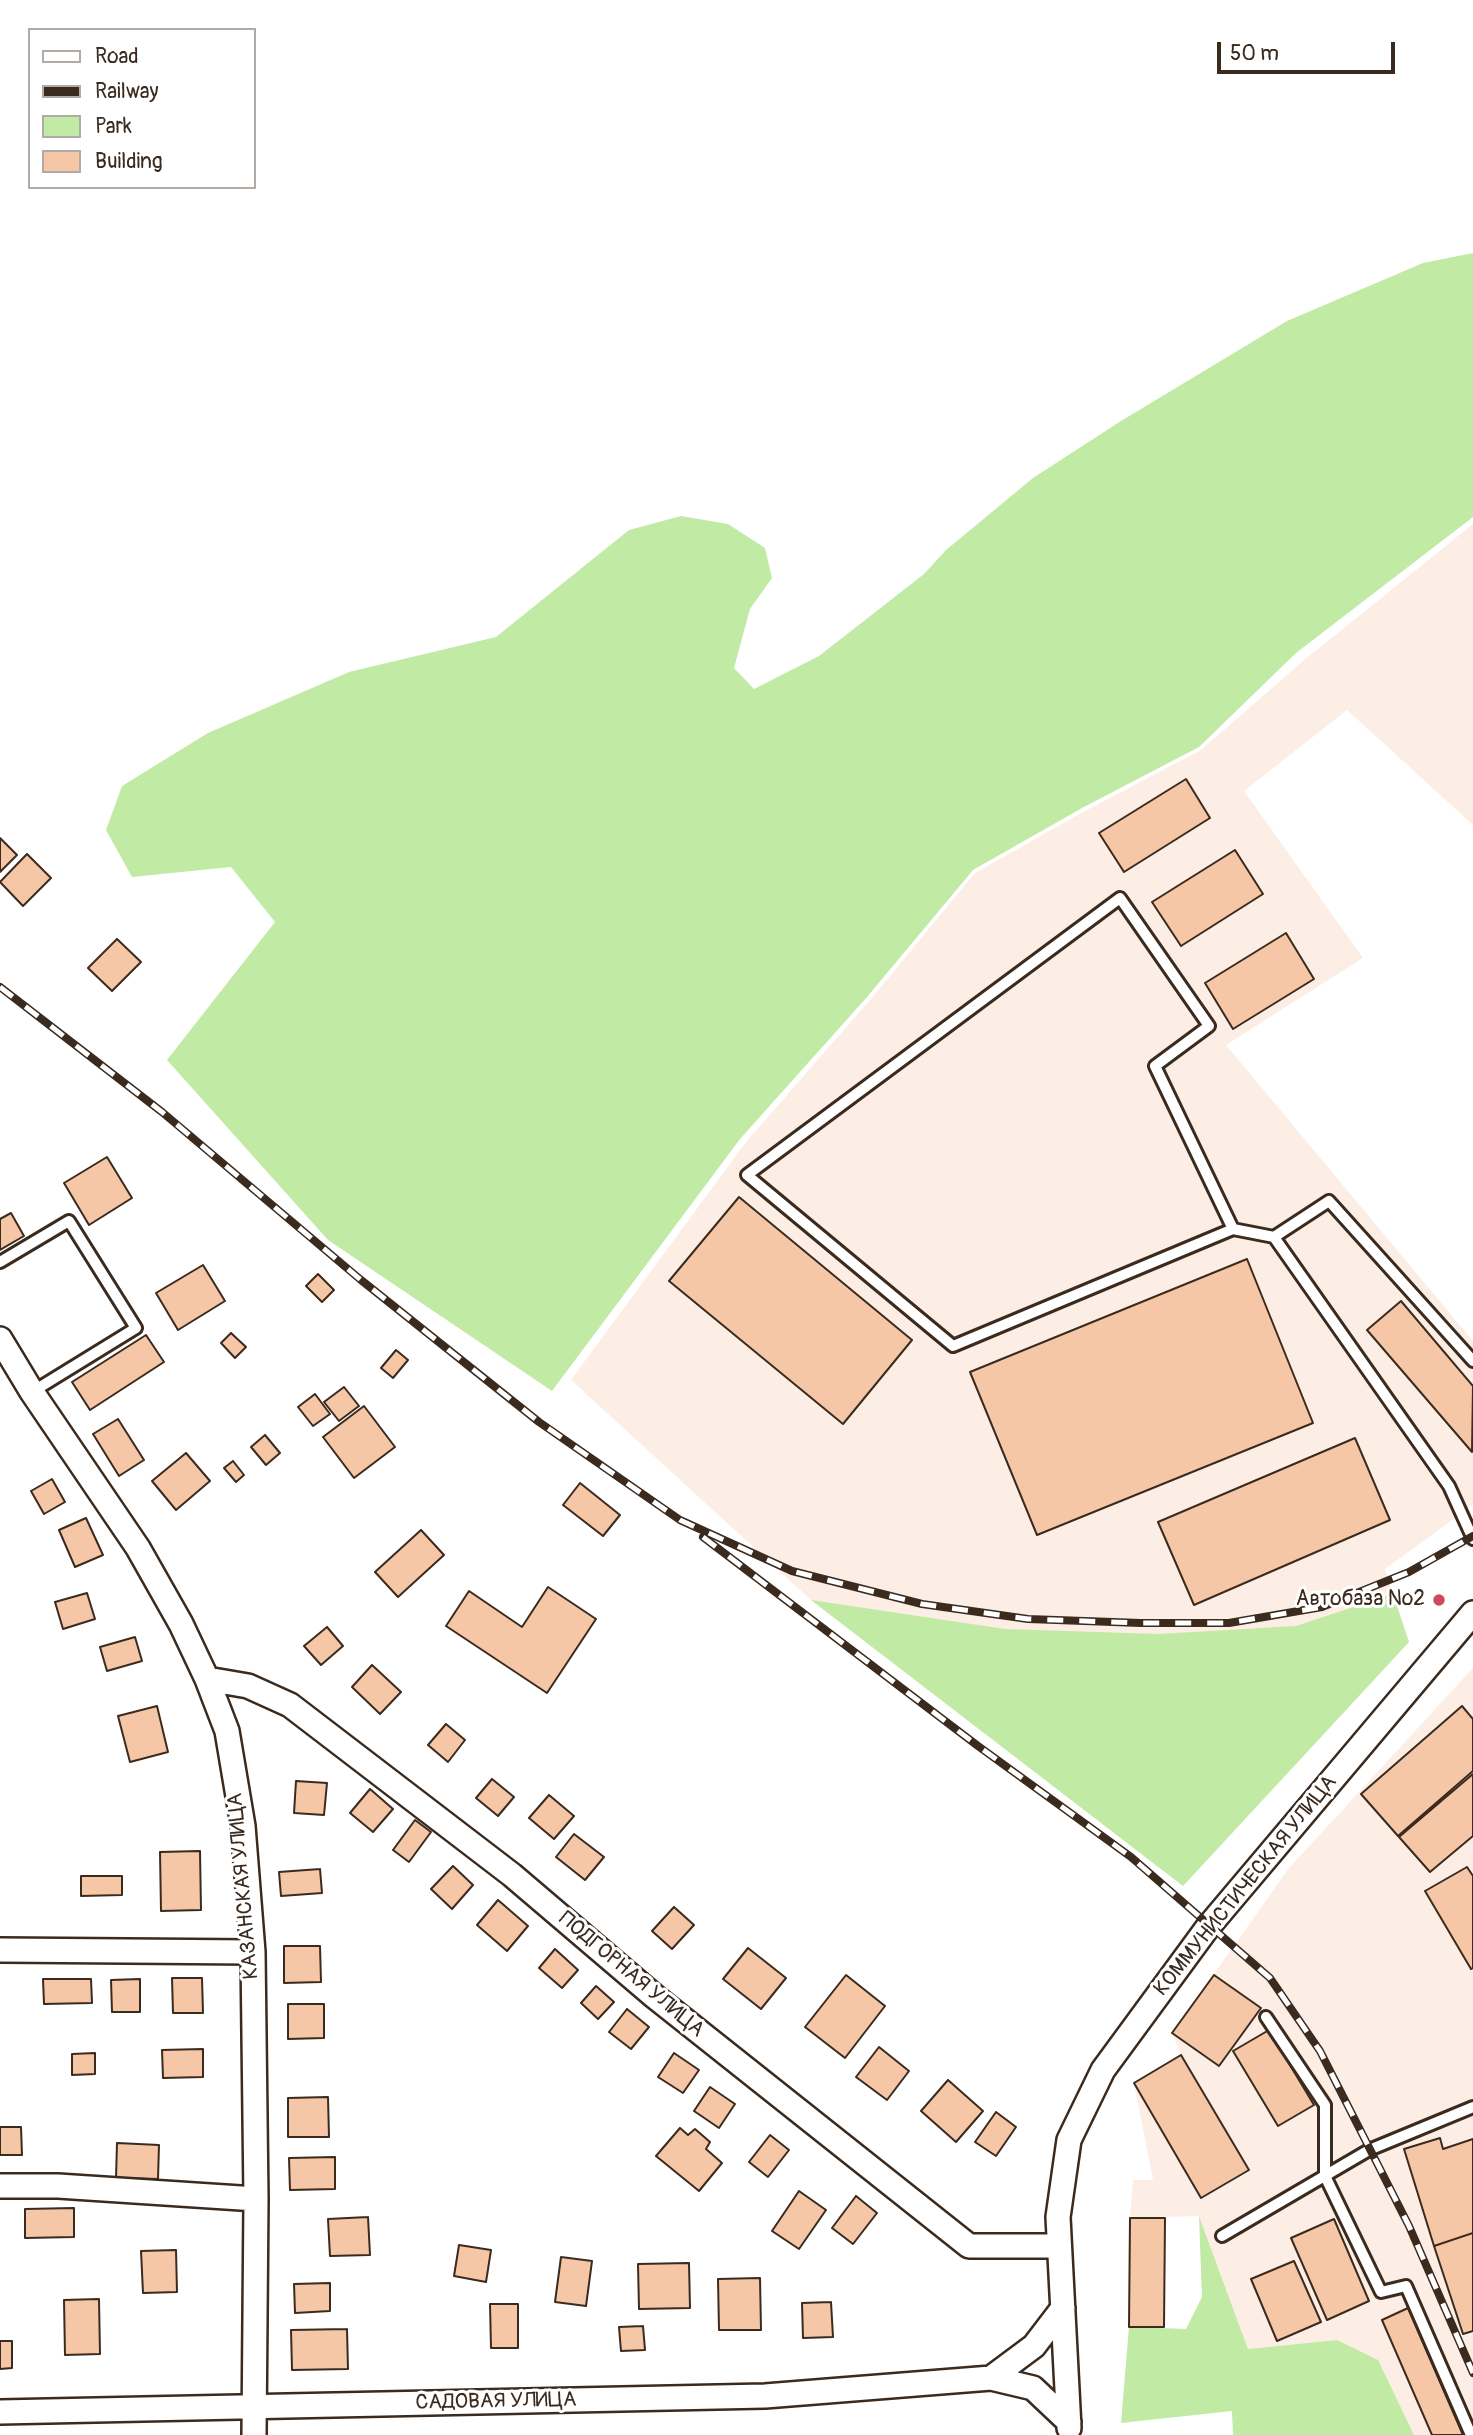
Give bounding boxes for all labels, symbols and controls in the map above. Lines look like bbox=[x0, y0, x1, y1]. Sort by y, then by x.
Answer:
legend bbox=[28, 28, 256, 189]
scale bar bbox=[1221, 28, 1400, 72]
text: 50 m bbox=[1230, 40, 1279, 67]
text: Road bbox=[95, 43, 139, 70]
text: Railway bbox=[95, 78, 159, 105]
text: Park bbox=[95, 113, 132, 140]
text: Building bbox=[95, 148, 162, 175]
place label: Автобаза №2 bbox=[1296, 1587, 1425, 1613]
marker: Автобаза №2 bbox=[1431, 1592, 1447, 1608]
street label: КОММУНИСТИЧЕСКАЯ УЛИЦА bbox=[1149, 1771, 1343, 2001]
street label: КАЗАНСКАЯ УЛИЦА bbox=[223, 1792, 265, 1980]
street label: ПОДГОРНАЯ УЛИЦА bbox=[553, 1907, 709, 2043]
street label: САДОВАЯ УЛИЦА bbox=[415, 2388, 577, 2416]

